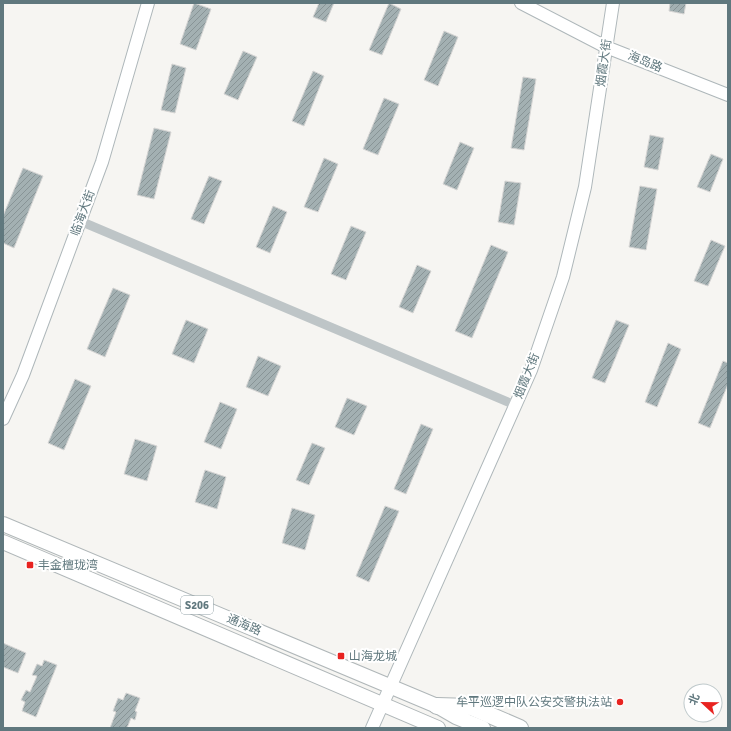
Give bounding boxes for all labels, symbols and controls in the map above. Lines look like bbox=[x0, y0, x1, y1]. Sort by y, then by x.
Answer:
street label: 烟霞大街 bbox=[593, 38, 615, 88]
street label: 海岛路 bbox=[625, 48, 665, 76]
street label: 临海大街 bbox=[68, 188, 98, 238]
street label: 烟霞大街 bbox=[511, 351, 543, 401]
place label: 丰金檀珑湾 bbox=[38, 558, 98, 573]
marker: 丰金檀珑湾 bbox=[25, 560, 35, 570]
road number: S206 bbox=[181, 596, 213, 614]
street label: 通海路 bbox=[224, 611, 264, 639]
place label: 山海龙城 bbox=[349, 649, 397, 664]
marker: 山海龙城 bbox=[336, 651, 346, 661]
north arrow bbox=[683, 683, 723, 723]
text: 北 bbox=[686, 692, 702, 707]
place label: 牟平巡逻中队公安交警执法站 bbox=[456, 695, 612, 710]
marker: 牟平巡逻中队公安交警执法站 bbox=[615, 697, 625, 707]

